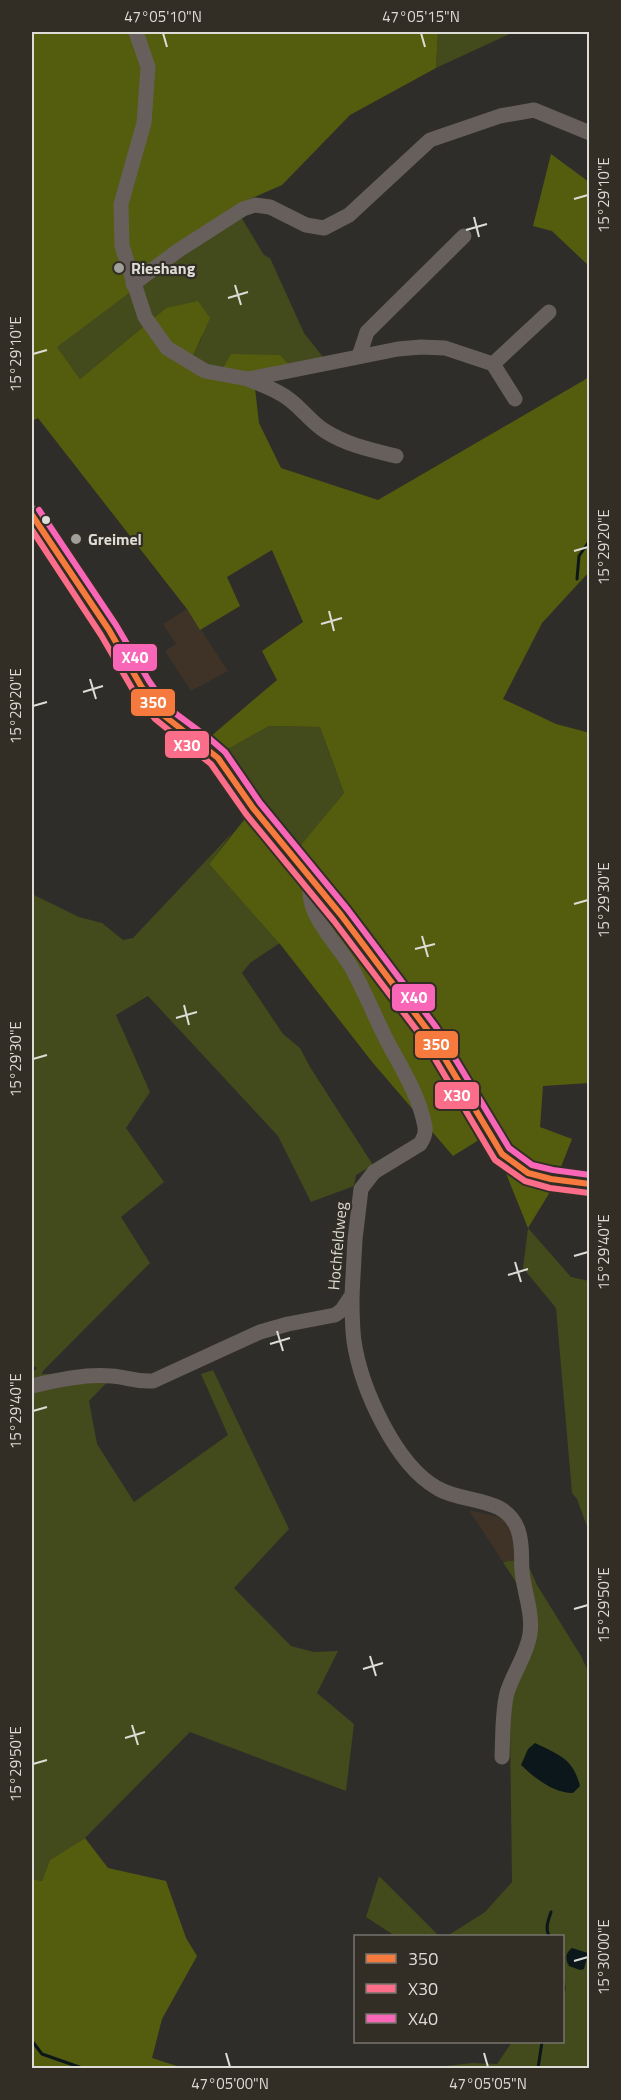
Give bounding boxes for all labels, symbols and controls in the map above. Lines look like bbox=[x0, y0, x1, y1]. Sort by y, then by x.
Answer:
text: 47°05'10"N bbox=[124, 5, 202, 28]
text: 47°05'15"N bbox=[382, 5, 460, 28]
text: 15°29'10"E bbox=[592, 157, 615, 233]
place label: Rieshang bbox=[131, 256, 196, 280]
marker: Rieshang bbox=[112, 261, 126, 275]
text: 15°29'10"E bbox=[4, 316, 27, 392]
text: 15°29'20"E bbox=[592, 509, 615, 585]
unlabelled marker bbox=[40, 514, 52, 526]
place label: Greimel bbox=[88, 527, 142, 551]
marker: Greimel bbox=[69, 532, 83, 546]
line badge: X40 bbox=[112, 643, 158, 672]
text: X40 bbox=[121, 645, 149, 669]
text: 15°29'20"E bbox=[4, 668, 27, 744]
line badge: 350 bbox=[130, 688, 176, 717]
text: 350 bbox=[140, 690, 166, 714]
line badge: X30 bbox=[164, 730, 210, 759]
text: X30 bbox=[173, 733, 201, 757]
text: 15°29'30"E bbox=[592, 862, 615, 938]
line badge: X40 bbox=[391, 983, 436, 1012]
text: X40 bbox=[400, 985, 428, 1009]
text: 15°29'30"E bbox=[4, 1021, 27, 1097]
line badge: 350 bbox=[414, 1030, 459, 1059]
text: 350 bbox=[423, 1032, 449, 1056]
line badge: X30 bbox=[434, 1081, 480, 1110]
text: X30 bbox=[443, 1083, 471, 1107]
street label: Hochfeldweg bbox=[321, 1201, 353, 1291]
text: 15°29'40"E bbox=[592, 1214, 615, 1290]
text: 15°29'40"E bbox=[4, 1373, 27, 1449]
text: 15°29'50"E bbox=[592, 1567, 615, 1643]
text: 15°29'50"E bbox=[4, 1726, 27, 1802]
text: 15°30'00"E bbox=[592, 1919, 615, 1995]
legend bbox=[354, 1935, 564, 2043]
text: 350 bbox=[408, 1945, 438, 1972]
text: X30 bbox=[408, 1975, 438, 2002]
text: X40 bbox=[408, 2005, 438, 2032]
text: 47°05'00"N bbox=[191, 2072, 269, 2095]
text: 47°05'05"N bbox=[449, 2072, 527, 2095]

